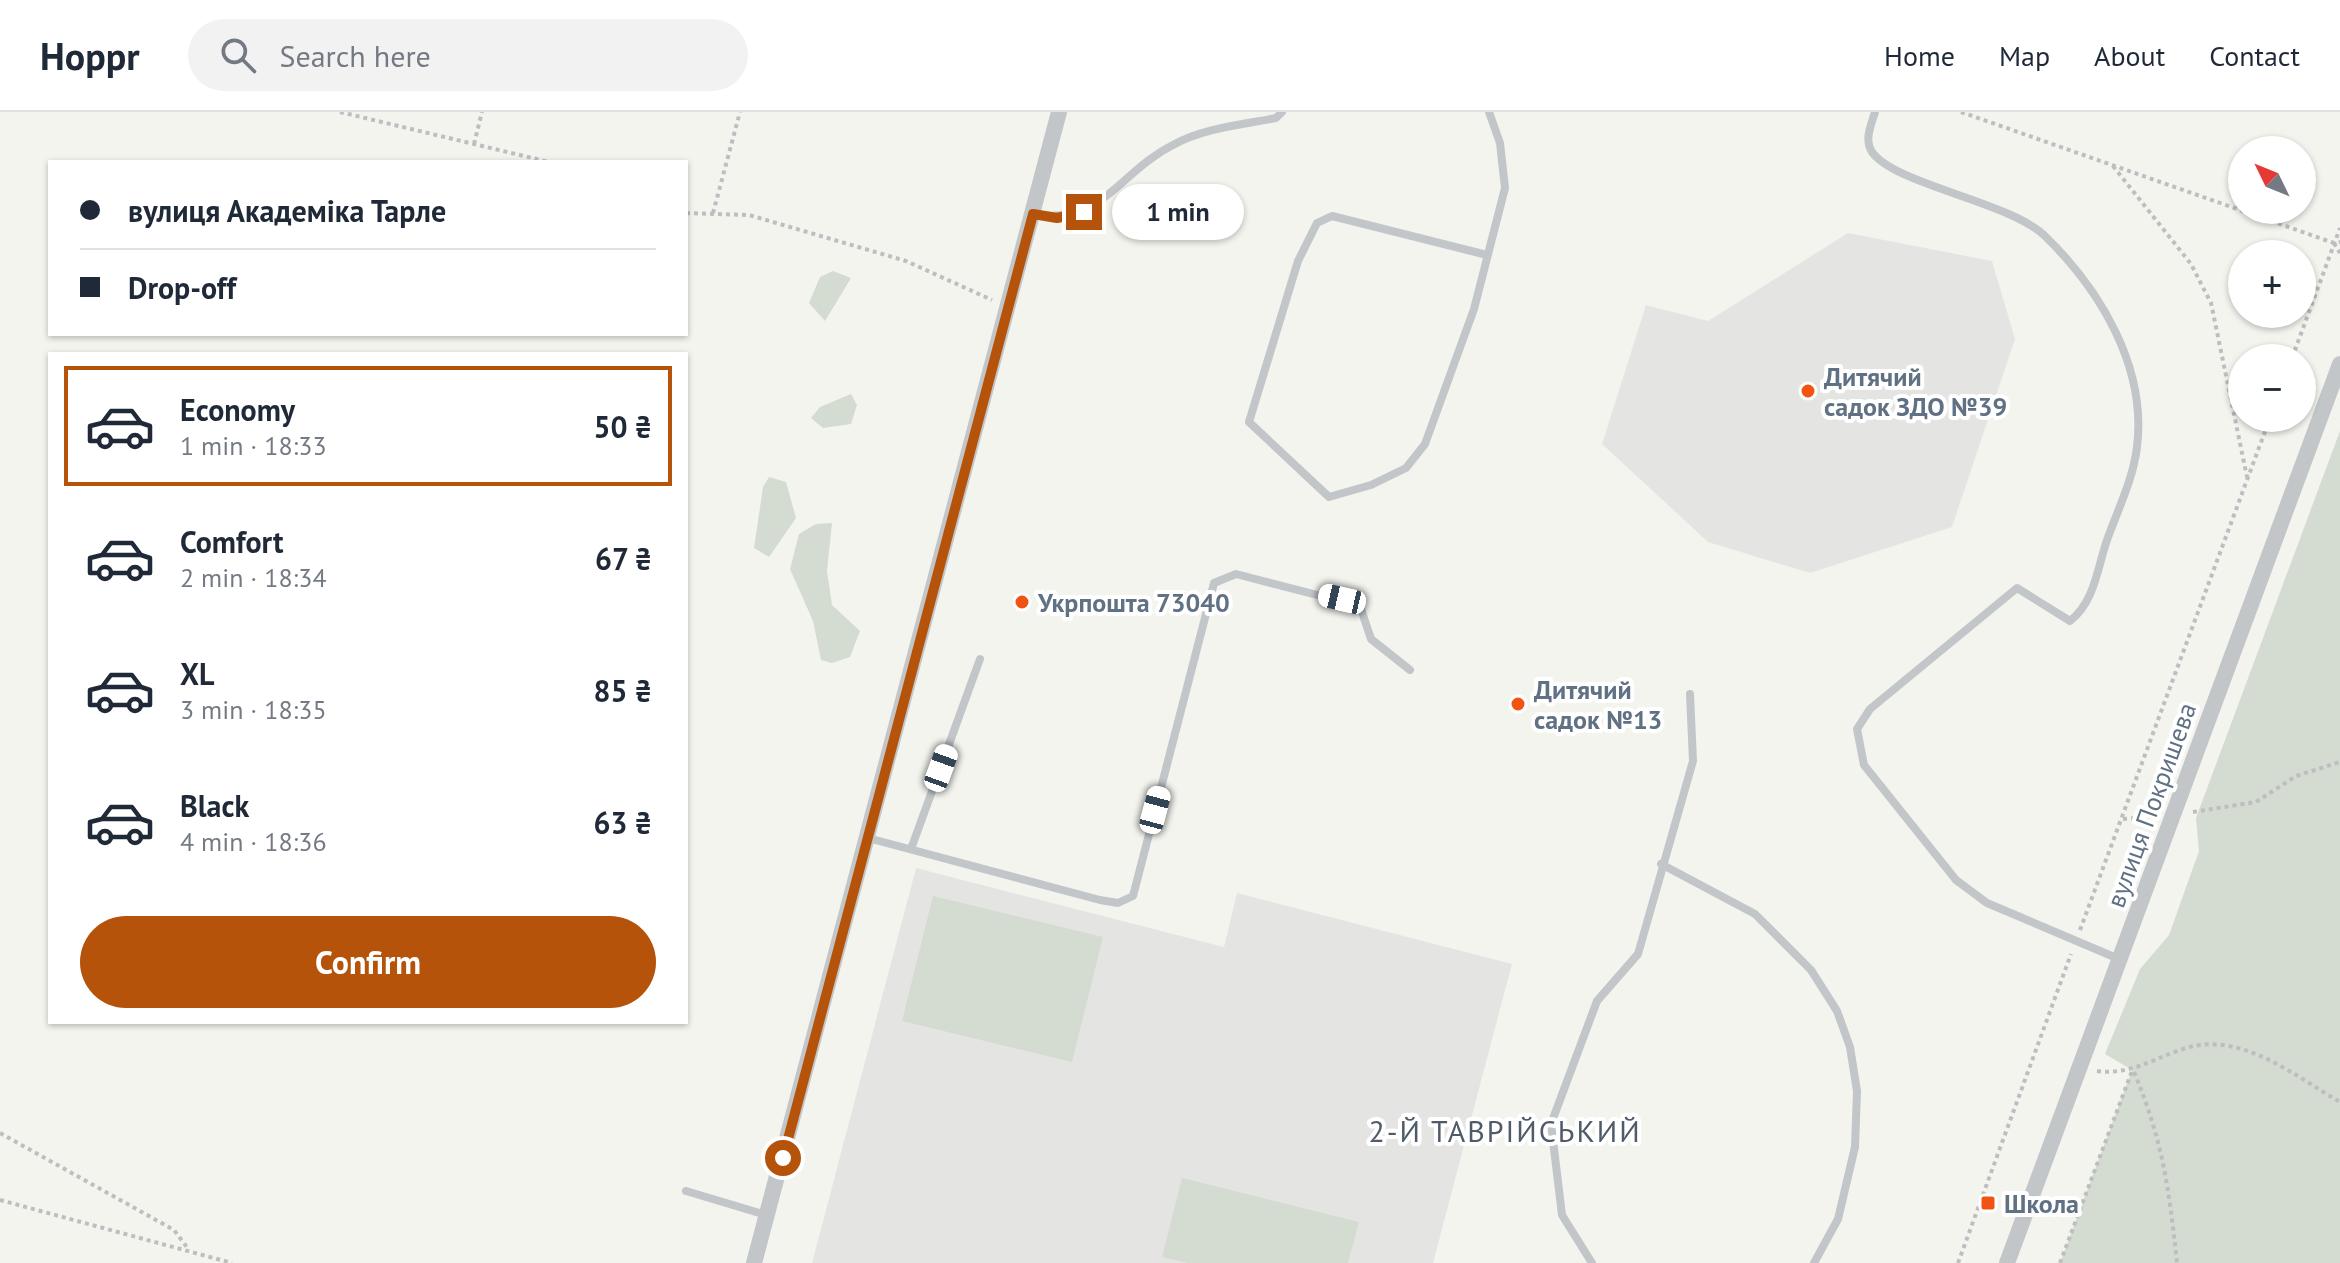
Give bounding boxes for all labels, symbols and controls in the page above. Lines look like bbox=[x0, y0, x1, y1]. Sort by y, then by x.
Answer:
search box bbox=[188, 19, 748, 91]
text: Hoppr bbox=[40, 31, 140, 80]
icon: search bbox=[216, 33, 260, 77]
text: Search here bbox=[280, 36, 431, 75]
text: Home bbox=[1884, 37, 1955, 74]
text: Map bbox=[1999, 37, 2050, 74]
text: About bbox=[2094, 37, 2165, 74]
text: Contact bbox=[2209, 37, 2300, 74]
north arrow bbox=[2228, 136, 2316, 224]
map controls bbox=[2228, 136, 2316, 432]
callout: 1 min bbox=[1112, 184, 1244, 240]
text: вулиця Академіка Тарле bbox=[128, 191, 446, 230]
route end bbox=[1066, 194, 1102, 230]
text: 1 min bbox=[1146, 195, 1210, 228]
button: + bbox=[2228, 240, 2316, 328]
text: Drop-off bbox=[128, 268, 236, 307]
button: − bbox=[2228, 344, 2316, 432]
place label: Дитячий садок ЗДО №39 bbox=[1824, 360, 2007, 423]
marker: Дитячий садок ЗДО №39 bbox=[1799, 382, 1817, 400]
icon: car bbox=[84, 390, 156, 462]
text: Economy bbox=[180, 390, 295, 429]
text: 50 ₴ bbox=[593, 407, 652, 446]
text: 1 min · 18:33 bbox=[180, 429, 327, 462]
icon: car bbox=[84, 522, 156, 594]
text: Comfort bbox=[180, 522, 283, 561]
text: 67 ₴ bbox=[595, 539, 652, 578]
text: 2 min · 18:34 bbox=[180, 561, 327, 594]
car bbox=[1316, 582, 1368, 616]
place label: Укрпошта 73040 bbox=[1037, 586, 1230, 619]
marker: Укрпошта 73040 bbox=[1013, 593, 1031, 611]
icon: car bbox=[84, 654, 156, 726]
text: XL bbox=[180, 654, 214, 693]
text: 85 ₴ bbox=[593, 671, 652, 710]
place label: Дитячий садок №13 bbox=[1534, 673, 1662, 736]
text: 3 min · 18:35 bbox=[180, 693, 327, 726]
marker: Дитячий садок №13 bbox=[1509, 695, 1527, 713]
street label: вулиця Покришева bbox=[2099, 698, 2203, 912]
car bbox=[922, 741, 960, 795]
car bbox=[1137, 784, 1173, 836]
icon: car bbox=[84, 786, 156, 858]
text: Black bbox=[180, 786, 249, 825]
text: 63 ₴ bbox=[593, 803, 652, 842]
text: 4 min · 18:36 bbox=[180, 825, 327, 858]
button: Confirm bbox=[80, 916, 656, 1008]
district label: 2-Й ТАВРІЙСЬКИЙ bbox=[1368, 1111, 1642, 1150]
route start bbox=[765, 1140, 801, 1176]
place label: Школа bbox=[2004, 1187, 2079, 1220]
marker: Школа bbox=[1979, 1194, 1997, 1212]

